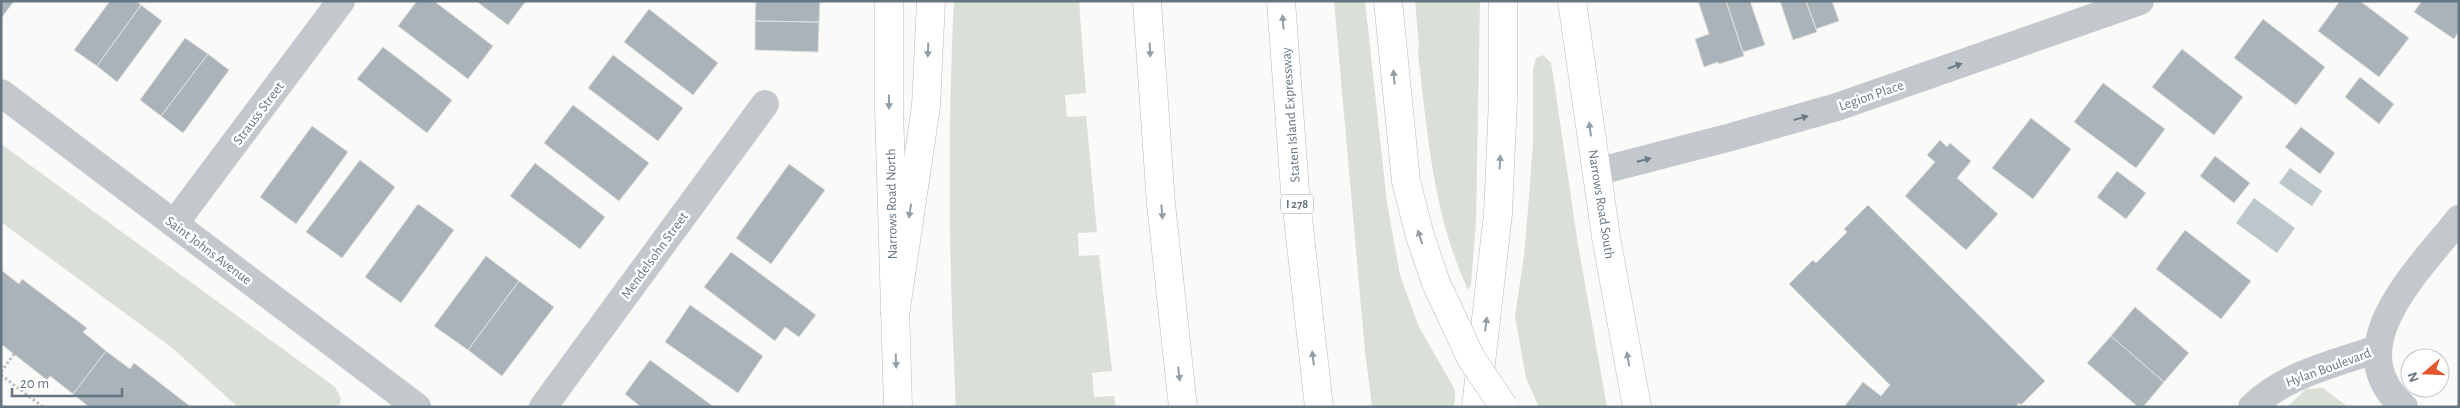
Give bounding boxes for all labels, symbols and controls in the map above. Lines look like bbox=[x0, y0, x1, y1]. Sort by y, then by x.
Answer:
one-way arrow bbox=[1278, 14, 1286, 30]
one-way arrow bbox=[924, 42, 932, 58]
one-way arrow bbox=[1146, 42, 1154, 58]
street label: Staten Island Expressway bbox=[1279, 47, 1303, 183]
one-way arrow bbox=[1947, 62, 1962, 69]
one-way arrow bbox=[1390, 68, 1398, 84]
street label: Legion Place bbox=[1837, 78, 1905, 114]
street label: Strauss Street bbox=[231, 79, 287, 148]
one-way arrow bbox=[885, 95, 893, 111]
one-way arrow bbox=[1793, 113, 1808, 121]
one-way arrow bbox=[1586, 121, 1594, 137]
street label: Narrows Road South bbox=[1585, 148, 1617, 260]
street label: Narrows Road North bbox=[884, 149, 900, 259]
one-way arrow bbox=[1497, 154, 1505, 170]
one-way arrow bbox=[1636, 156, 1651, 164]
road number: I 278 bbox=[1281, 194, 1313, 213]
one-way arrow bbox=[906, 204, 914, 220]
one-way arrow bbox=[1158, 204, 1166, 220]
street label: Mendelsohn Street bbox=[619, 209, 691, 301]
street label: Saint Johns Avenue bbox=[163, 214, 254, 288]
one-way arrow bbox=[1416, 229, 1423, 244]
one-way arrow bbox=[1482, 315, 1490, 331]
street label: Hylan Boulevard bbox=[2284, 346, 2373, 390]
north arrow bbox=[2400, 348, 2450, 398]
one-way arrow bbox=[1309, 350, 1317, 366]
one-way arrow bbox=[1623, 350, 1631, 366]
one-way arrow bbox=[892, 353, 900, 369]
scale bar bbox=[12, 366, 122, 398]
one-way arrow bbox=[1175, 366, 1183, 382]
text: N bbox=[2405, 370, 2422, 384]
text: 20 m bbox=[20, 376, 49, 391]

